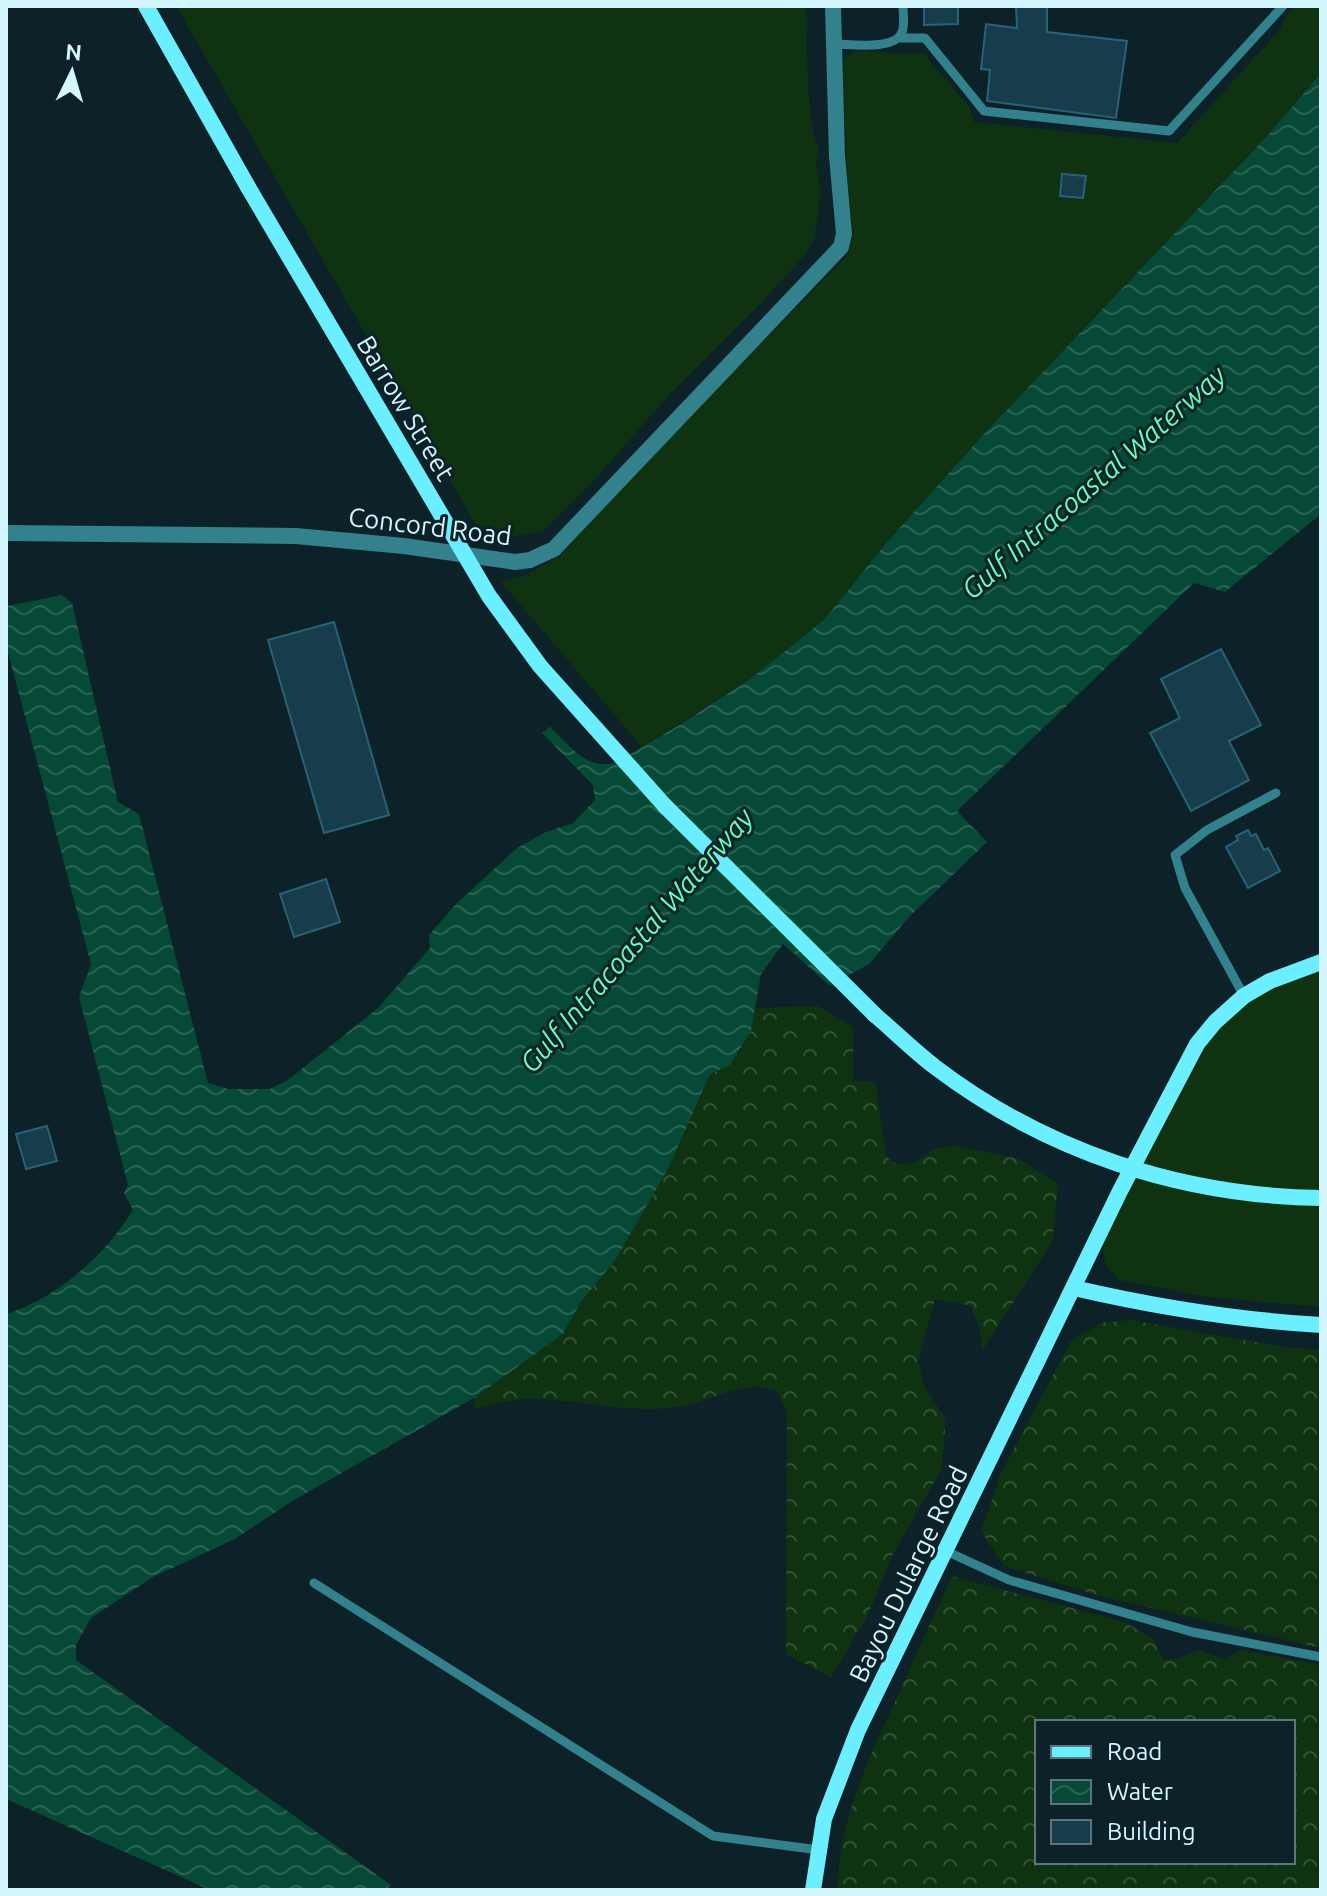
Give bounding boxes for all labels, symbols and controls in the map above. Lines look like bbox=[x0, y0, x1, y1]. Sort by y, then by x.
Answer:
north arrow bbox=[32, 32, 112, 112]
text: N bbox=[65, 38, 83, 65]
street label: Barrow Street bbox=[351, 330, 461, 486]
water label: Gulf Intracoastal Waterway bbox=[955, 359, 1232, 605]
street label: Concord Road bbox=[347, 502, 513, 550]
water label: Gulf Intracoastal Waterway bbox=[513, 801, 759, 1078]
street label: Bayou Dularge Road bbox=[843, 1461, 973, 1687]
legend bbox=[1035, 1720, 1295, 1864]
text: Road bbox=[1107, 1738, 1162, 1765]
text: Water bbox=[1107, 1778, 1173, 1805]
text: Building bbox=[1107, 1818, 1195, 1845]

